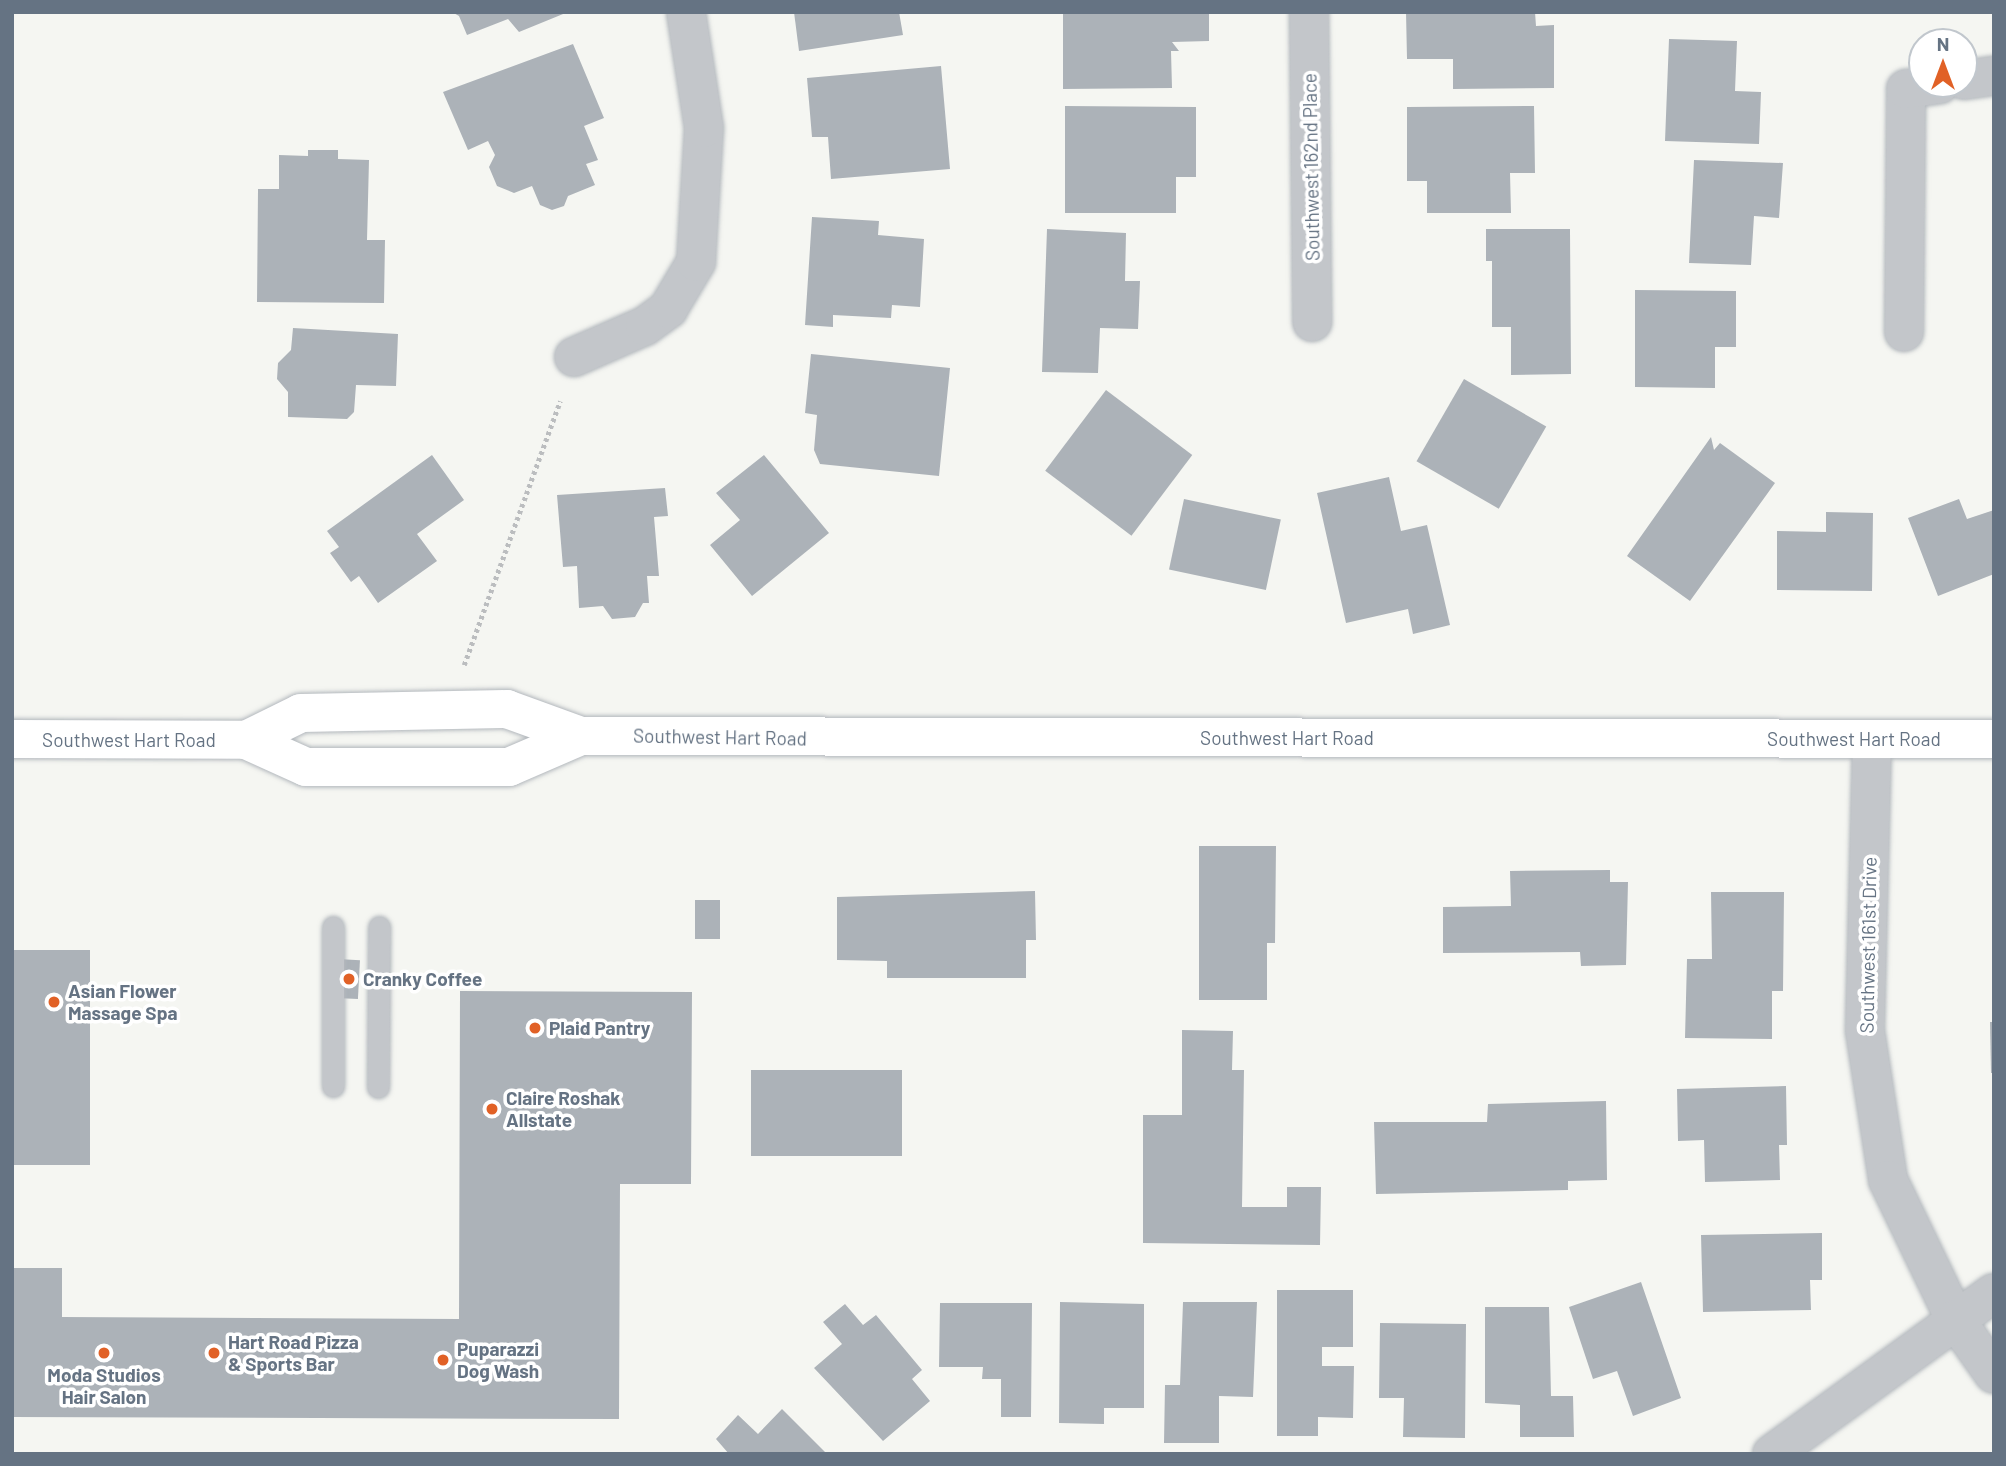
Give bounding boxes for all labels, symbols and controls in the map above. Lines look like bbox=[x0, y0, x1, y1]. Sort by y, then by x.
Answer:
north arrow bbox=[1908, 28, 1978, 98]
text: N bbox=[1937, 32, 1949, 55]
street label: Southwest 162nd Place bbox=[1298, 73, 1324, 261]
street label: Southwest Hart Road bbox=[633, 724, 807, 750]
street label: Southwest Hart Road bbox=[1200, 727, 1374, 749]
street label: Southwest Hart Road bbox=[1767, 728, 1941, 750]
street label: Southwest Hart Road bbox=[42, 729, 216, 751]
street label: Southwest 161st Drive bbox=[1855, 856, 1881, 1034]
place label: Cranky Coffee bbox=[363, 968, 482, 990]
marker: Cranky Coffee bbox=[341, 971, 357, 987]
place label: Asian Flower Massage Spa bbox=[68, 980, 177, 1024]
marker: Asian Flower Massage Spa bbox=[46, 994, 62, 1010]
place label: Plaid Pantry bbox=[549, 1017, 650, 1039]
marker: Plaid Pantry bbox=[527, 1020, 543, 1036]
place label: Claire Roshak Allstate bbox=[506, 1087, 620, 1131]
marker: Claire Roshak Allstate bbox=[484, 1101, 500, 1117]
place label: Hart Road Pizza & Sports Bar bbox=[228, 1331, 359, 1375]
place label: Puparazzi Dog Wash bbox=[457, 1338, 539, 1382]
marker: Moda Studios Hair Salon bbox=[96, 1345, 112, 1361]
marker: Hart Road Pizza & Sports Bar bbox=[206, 1345, 222, 1361]
marker: Puparazzi Dog Wash bbox=[435, 1352, 451, 1368]
place label: Moda Studios Hair Salon bbox=[47, 1364, 161, 1408]

